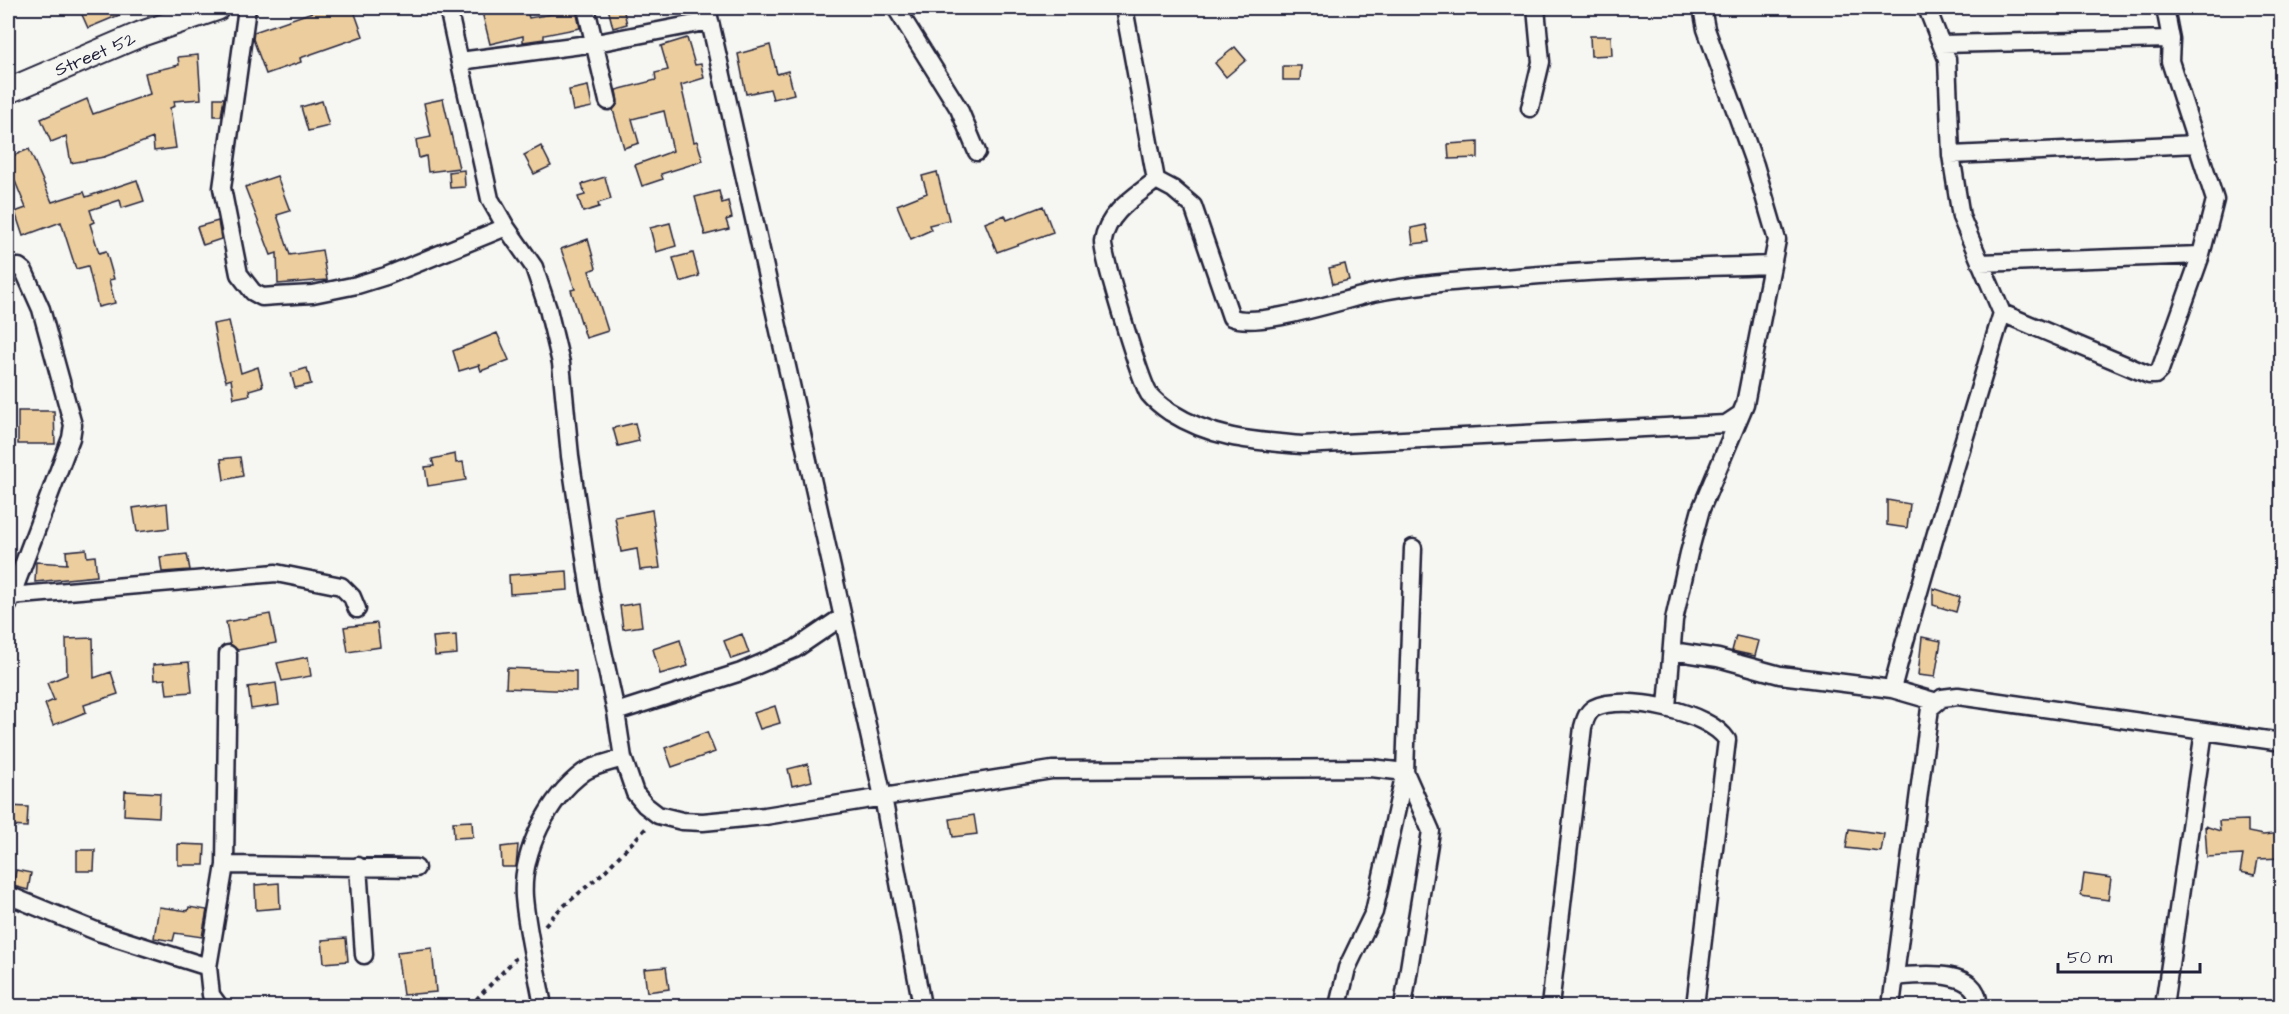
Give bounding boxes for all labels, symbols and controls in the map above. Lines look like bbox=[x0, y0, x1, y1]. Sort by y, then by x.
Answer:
street label: Street 52 bbox=[51, 26, 140, 83]
scale bar bbox=[2058, 936, 2200, 974]
text: 50 m bbox=[2067, 945, 2112, 970]

